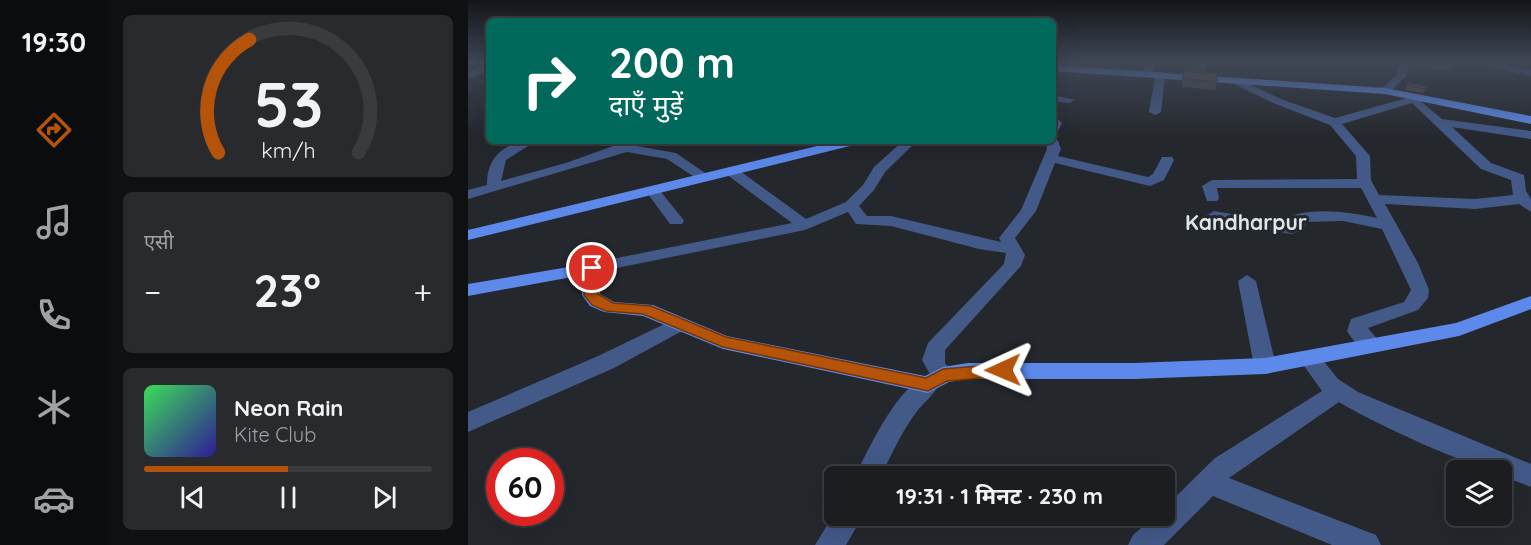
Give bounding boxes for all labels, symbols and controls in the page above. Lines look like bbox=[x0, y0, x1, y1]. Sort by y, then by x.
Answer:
text: 19:30 bbox=[22, 25, 86, 59]
text: 200 m bbox=[609, 36, 735, 89]
icon: right bbox=[510, 42, 588, 120]
text: 53 bbox=[253, 65, 323, 143]
text: दाएँ मुड़ें bbox=[609, 88, 683, 122]
icon: directions bbox=[33, 109, 75, 151]
text: km/h bbox=[261, 137, 315, 163]
icon: music bbox=[33, 201, 75, 243]
district label: Kandharpur bbox=[1185, 209, 1307, 235]
text: एसी bbox=[144, 229, 174, 254]
pin bbox=[566, 242, 617, 293]
icon: arrive bbox=[575, 251, 608, 284]
text: 23° bbox=[254, 262, 321, 318]
text: − bbox=[144, 271, 161, 312]
text: + bbox=[413, 271, 432, 312]
icon: phone bbox=[33, 294, 75, 336]
position arrow bbox=[971, 338, 1035, 402]
icon: climate bbox=[33, 386, 75, 428]
text: Neon Rain bbox=[234, 394, 343, 422]
text: Kite Club bbox=[234, 422, 316, 447]
speed limit sign: 60 bbox=[486, 448, 564, 526]
map controls bbox=[1446, 460, 1512, 526]
button: layers bbox=[1446, 460, 1512, 526]
icon: car bbox=[33, 478, 75, 520]
icon: previous bbox=[176, 481, 209, 514]
icon: pause bbox=[272, 481, 305, 514]
icon: next bbox=[368, 481, 401, 514]
text: 19:31 · 1 मिनट · 230 m bbox=[896, 482, 1103, 510]

